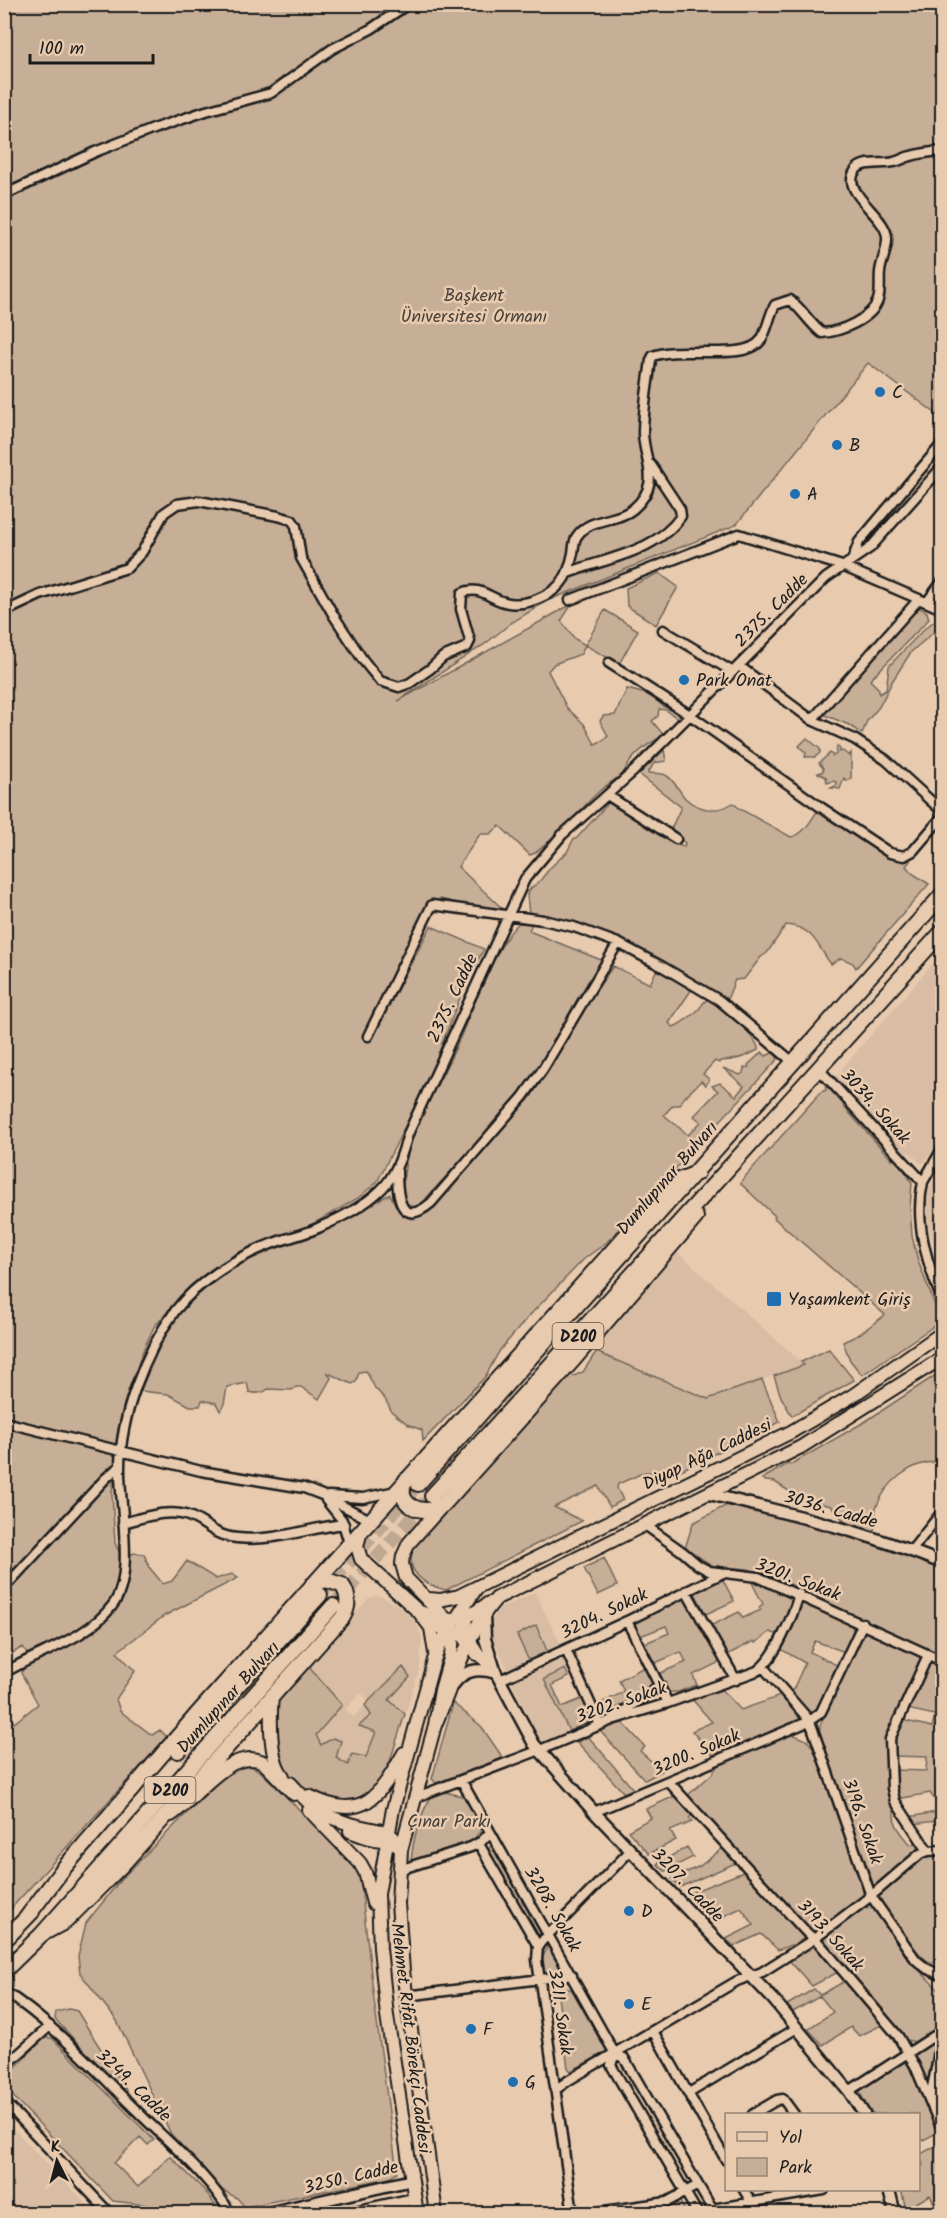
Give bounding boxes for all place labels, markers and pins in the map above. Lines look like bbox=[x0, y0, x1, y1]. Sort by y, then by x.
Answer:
place label: C bbox=[892, 379, 903, 408]
marker: C bbox=[873, 385, 887, 399]
place label: B bbox=[849, 432, 860, 461]
marker: B bbox=[830, 438, 844, 452]
place label: A bbox=[807, 481, 818, 510]
marker: A bbox=[788, 487, 802, 501]
place label: Park Onat bbox=[696, 667, 773, 696]
marker: Park Onat bbox=[677, 673, 691, 687]
place label: Yaşamkent Giriş bbox=[788, 1286, 911, 1315]
marker: Yaşamkent Giriş bbox=[765, 1290, 783, 1308]
place label: D bbox=[641, 1898, 653, 1927]
marker: D bbox=[622, 1904, 636, 1918]
place label: E bbox=[641, 1991, 652, 2020]
marker: E bbox=[622, 1997, 636, 2011]
place label: F bbox=[483, 2016, 494, 2045]
marker: F bbox=[464, 2022, 478, 2036]
place label: G bbox=[525, 2069, 536, 2098]
marker: G bbox=[506, 2075, 520, 2089]

